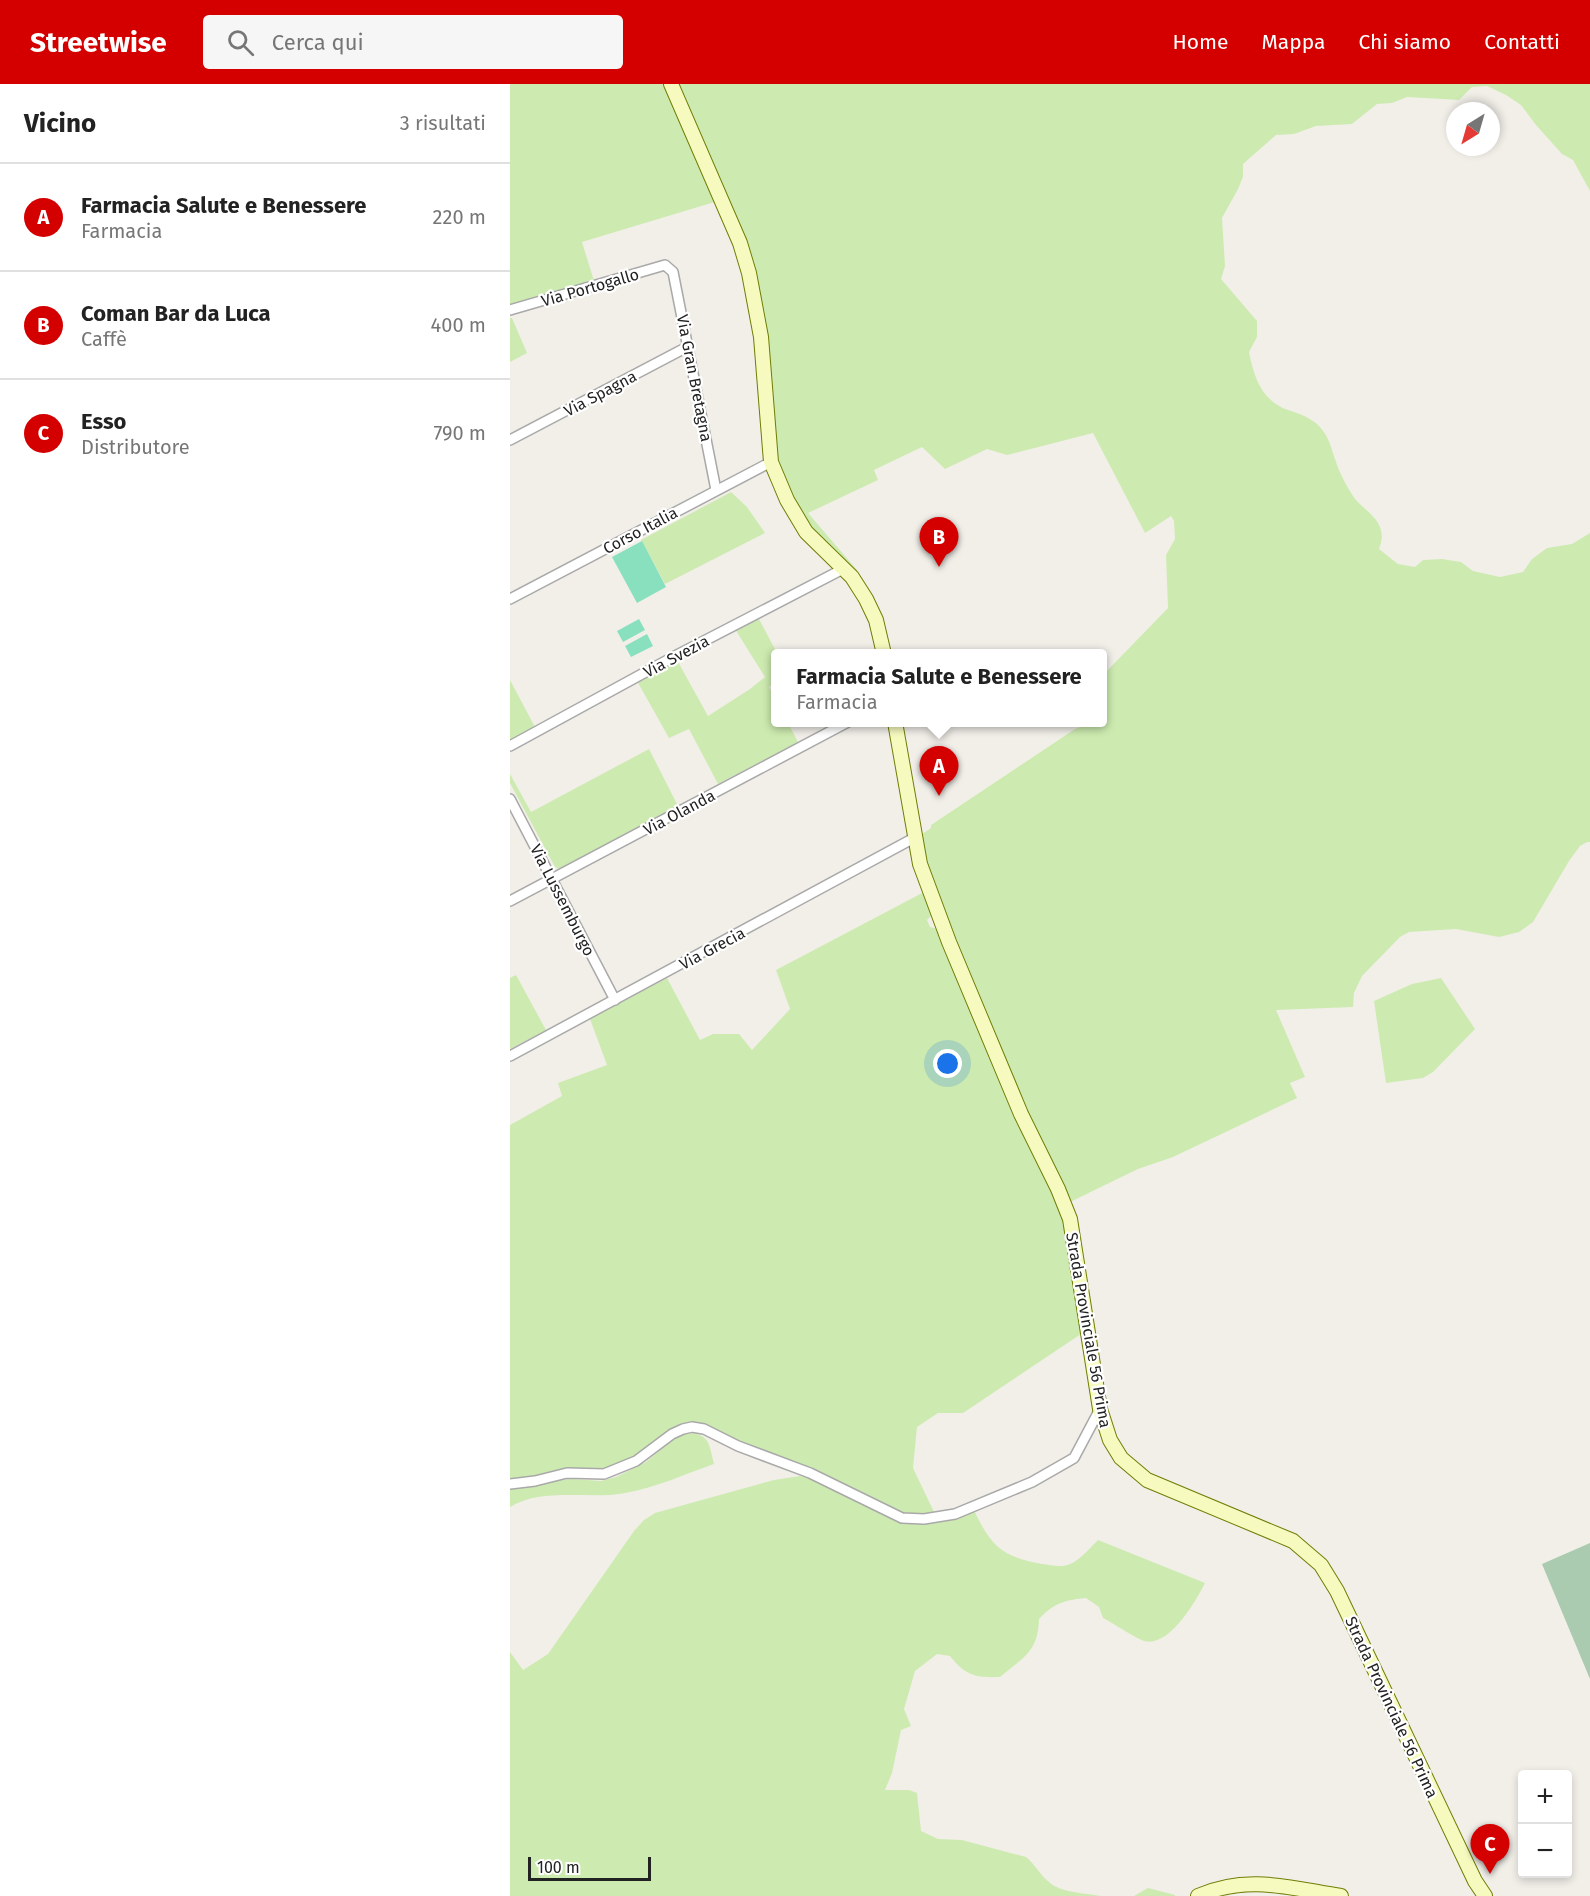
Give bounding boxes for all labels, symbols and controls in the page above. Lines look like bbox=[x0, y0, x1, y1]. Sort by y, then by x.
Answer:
search box bbox=[203, 15, 623, 69]
text: Streetwise bbox=[30, 26, 167, 59]
icon: search bbox=[224, 26, 257, 59]
text: Cerca qui bbox=[272, 29, 364, 56]
text: Home bbox=[1172, 29, 1228, 55]
text: Mappa bbox=[1261, 29, 1325, 55]
text: Chi siamo bbox=[1358, 29, 1451, 55]
text: Contatti bbox=[1484, 29, 1560, 55]
north arrow bbox=[1446, 102, 1500, 156]
text: Vicino bbox=[24, 108, 96, 139]
text: 3 risultati bbox=[400, 111, 486, 135]
text: Farmacia Salute e Benessere bbox=[81, 192, 366, 219]
text: A bbox=[38, 205, 49, 229]
text: 220 m bbox=[433, 205, 486, 229]
text: Farmacia bbox=[81, 219, 162, 243]
street label: Via Portogallo bbox=[539, 264, 641, 311]
text: Coman Bar da Luca bbox=[81, 300, 271, 327]
text: B bbox=[37, 313, 50, 337]
text: 400 m bbox=[431, 313, 486, 337]
street label: Via Gran Bretagna bbox=[673, 313, 716, 443]
text: Caffè bbox=[81, 327, 127, 351]
street label: Via Spagna bbox=[561, 366, 640, 420]
text: Esso bbox=[81, 408, 126, 435]
text: C bbox=[38, 421, 49, 445]
text: 790 m bbox=[433, 421, 486, 445]
text: Distributore bbox=[81, 435, 190, 459]
street label: Corso Italia bbox=[600, 503, 681, 558]
pin: B bbox=[920, 518, 958, 567]
street label: Via Svezia bbox=[640, 631, 712, 682]
popup bbox=[771, 649, 1107, 727]
text: Farmacia Salute e Benessere bbox=[796, 663, 1082, 690]
text: Farmacia bbox=[796, 690, 878, 714]
pin: A bbox=[920, 746, 958, 796]
street label: Via Olanda bbox=[640, 786, 718, 839]
street label: Via Lussemburgo bbox=[526, 841, 599, 959]
street label: Via Grecia bbox=[676, 923, 748, 974]
your location bbox=[933, 1049, 962, 1078]
street label: Strada Provinciale 56 Prima bbox=[1062, 1231, 1115, 1429]
street label: Strada Provinciale 56 Prima bbox=[1341, 1613, 1442, 1801]
map controls bbox=[1518, 1770, 1572, 1878]
button: + bbox=[1518, 1770, 1572, 1824]
pin: C bbox=[1470, 1824, 1510, 1874]
button: − bbox=[1518, 1824, 1572, 1878]
scale bar bbox=[528, 1854, 651, 1882]
text: 100 m bbox=[537, 1858, 580, 1877]

